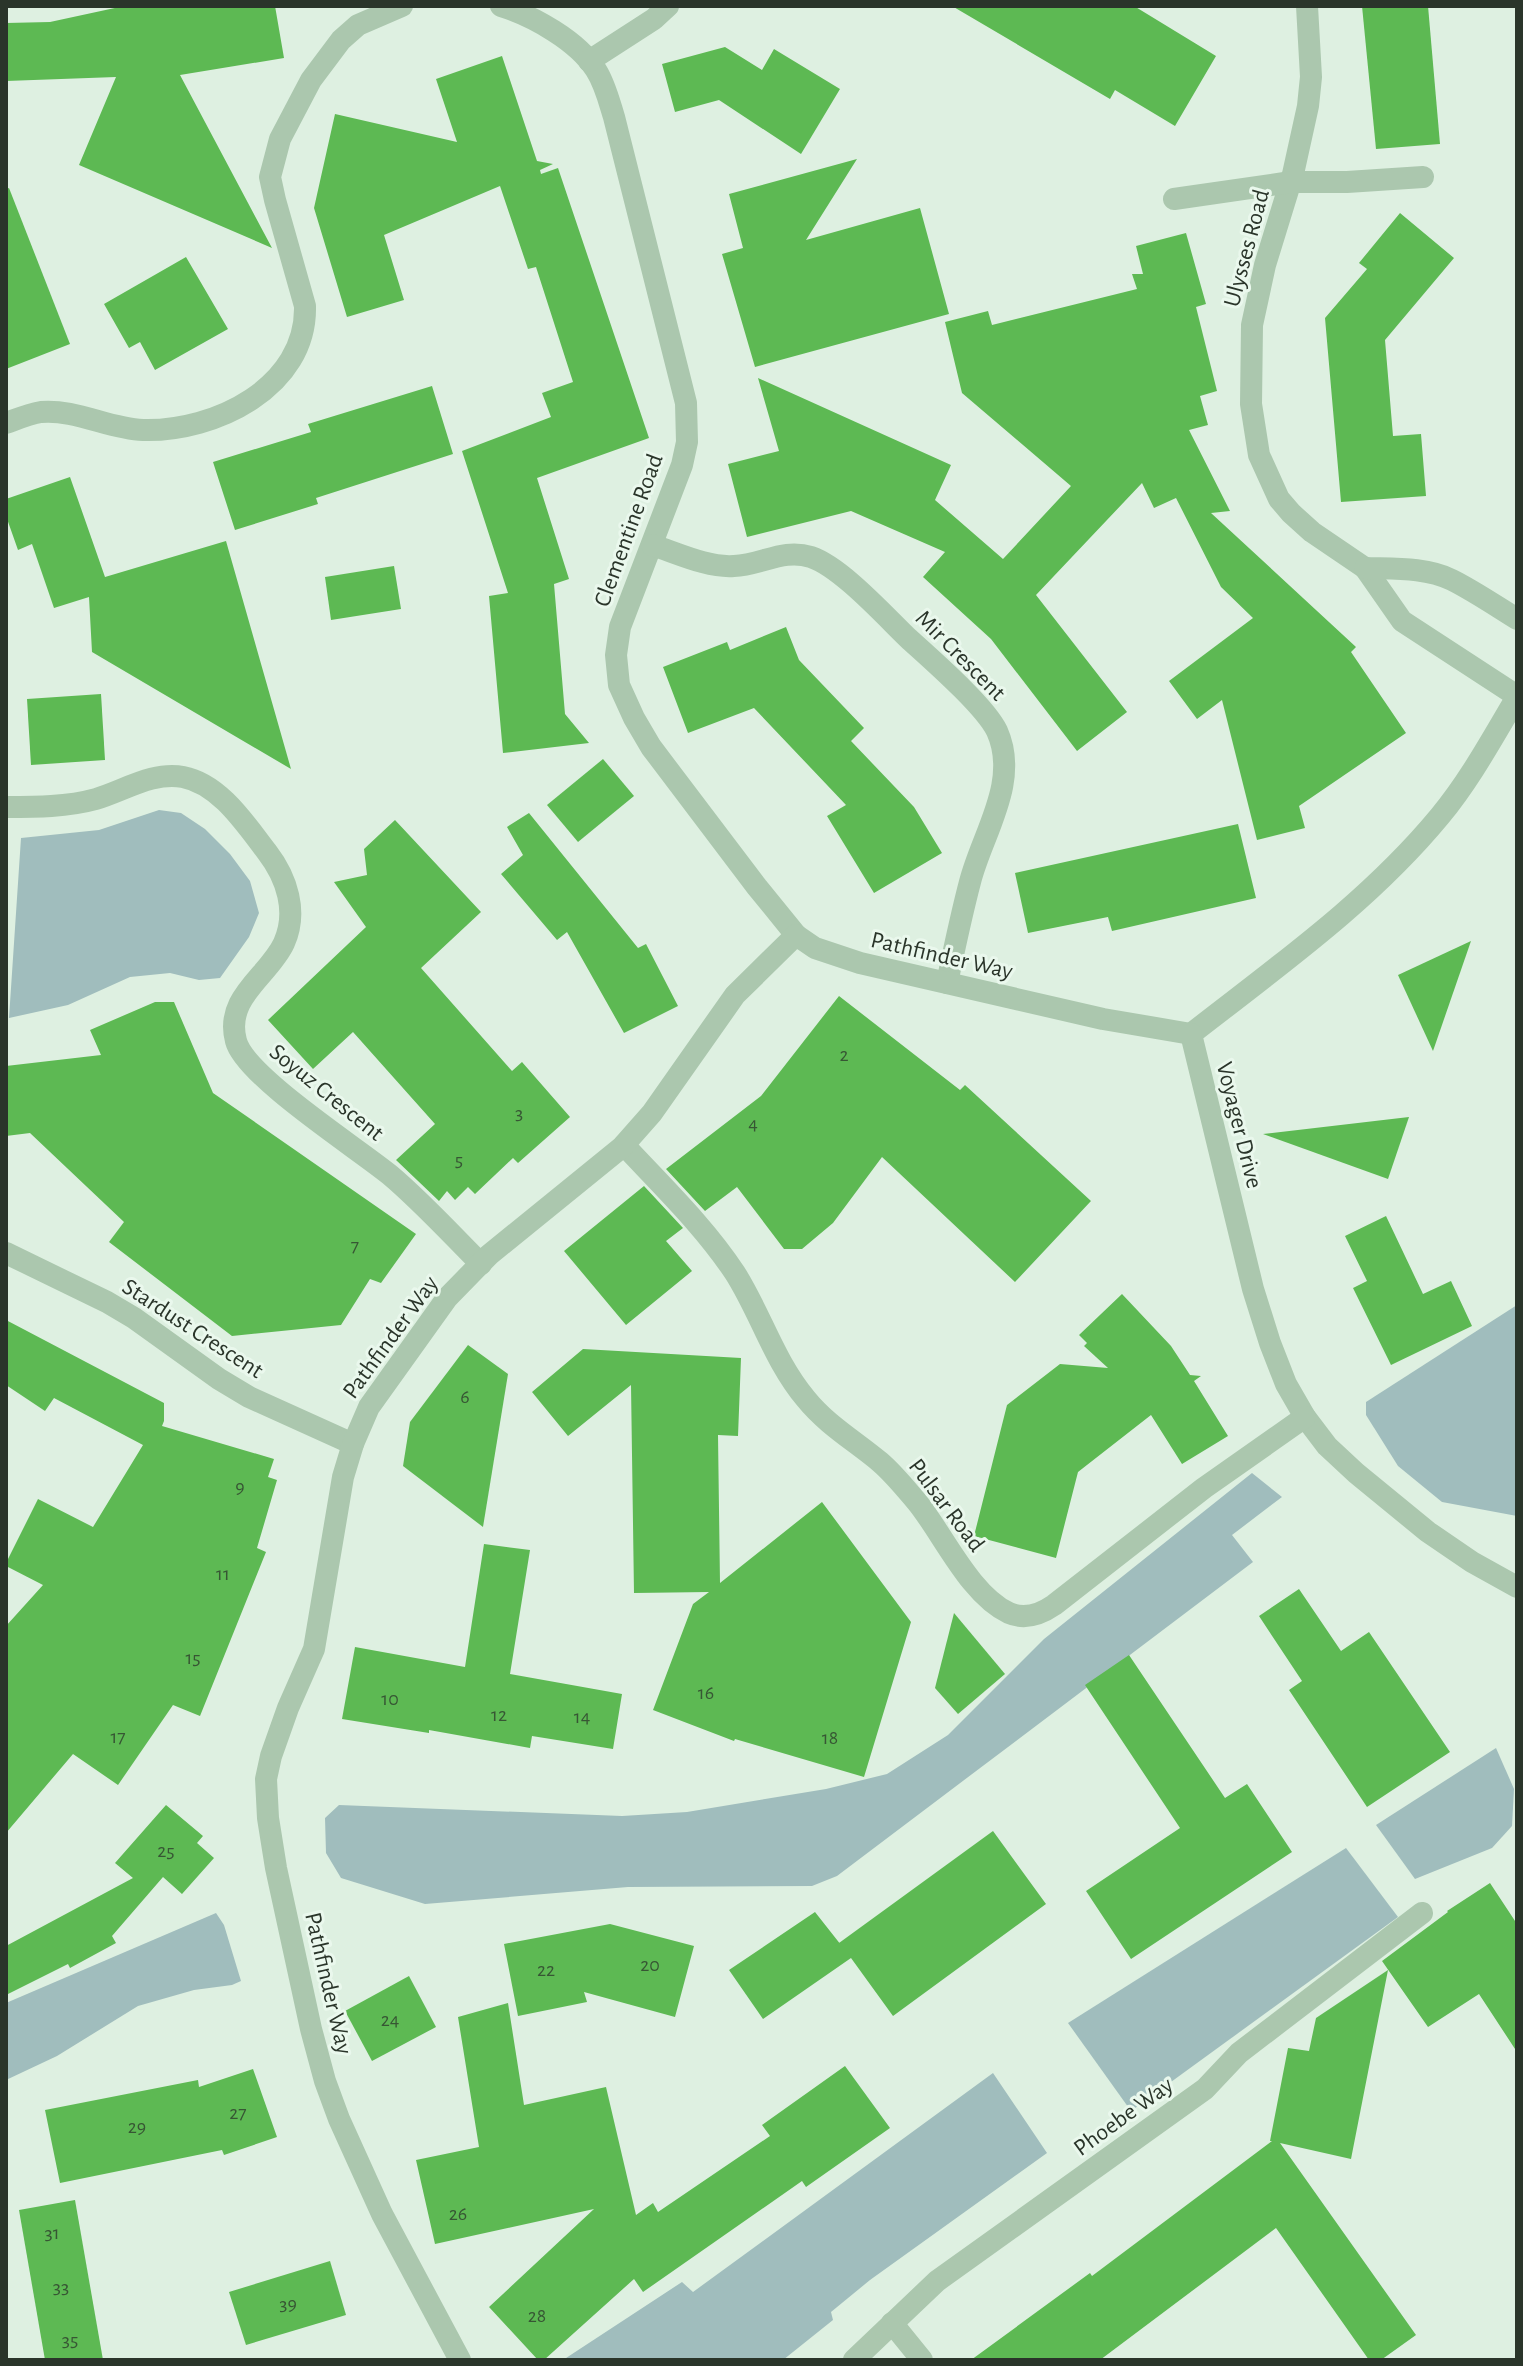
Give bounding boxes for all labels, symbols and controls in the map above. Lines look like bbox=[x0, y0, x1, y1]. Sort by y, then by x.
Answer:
street label: Ulysses Road bbox=[1220, 187, 1274, 310]
street label: Clementine Road bbox=[590, 451, 668, 610]
street label: Mir Crescent bbox=[911, 606, 1010, 706]
street label: Pathfinder Way bbox=[868, 928, 1015, 984]
street label: Soyuz Crescent bbox=[265, 1040, 388, 1146]
house number: 2 bbox=[839, 1045, 849, 1065]
street label: Voyager Drive bbox=[1212, 1060, 1266, 1191]
house number: 3 bbox=[515, 1103, 523, 1123]
house number: 4 bbox=[748, 1114, 758, 1134]
house number: 5 bbox=[455, 1150, 463, 1170]
house number: 7 bbox=[351, 1236, 359, 1256]
street label: Pathfinder Way bbox=[339, 1272, 443, 1403]
street label: Stardust Crescent bbox=[118, 1274, 268, 1383]
house number: 6 bbox=[460, 1387, 470, 1407]
street label: Pulsar Road bbox=[904, 1455, 989, 1557]
house number: 9 bbox=[235, 1477, 245, 1497]
house number: 11 bbox=[216, 1564, 230, 1584]
house number: 15 bbox=[185, 1648, 201, 1668]
house number: 16 bbox=[698, 1683, 714, 1703]
house number: 10 bbox=[381, 1689, 399, 1709]
house number: 12 bbox=[491, 1705, 507, 1725]
house number: 14 bbox=[574, 1707, 590, 1727]
house number: 17 bbox=[110, 1727, 126, 1747]
house number: 18 bbox=[822, 1728, 838, 1748]
house number: 25 bbox=[157, 1841, 175, 1861]
street label: Pathfinder Way bbox=[300, 1910, 356, 2057]
house number: 20 bbox=[640, 1955, 660, 1975]
house number: 22 bbox=[537, 1960, 555, 1980]
house number: 24 bbox=[381, 2010, 399, 2030]
street label: Phoebe Way bbox=[1069, 2073, 1178, 2161]
house number: 27 bbox=[229, 2103, 247, 2123]
house number: 29 bbox=[128, 2117, 146, 2137]
house number: 26 bbox=[449, 2204, 467, 2224]
house number: 31 bbox=[44, 2223, 60, 2243]
house number: 33 bbox=[53, 2277, 69, 2297]
house number: 39 bbox=[279, 2294, 297, 2314]
house number: 28 bbox=[528, 2306, 546, 2326]
house number: 35 bbox=[62, 2330, 78, 2350]

